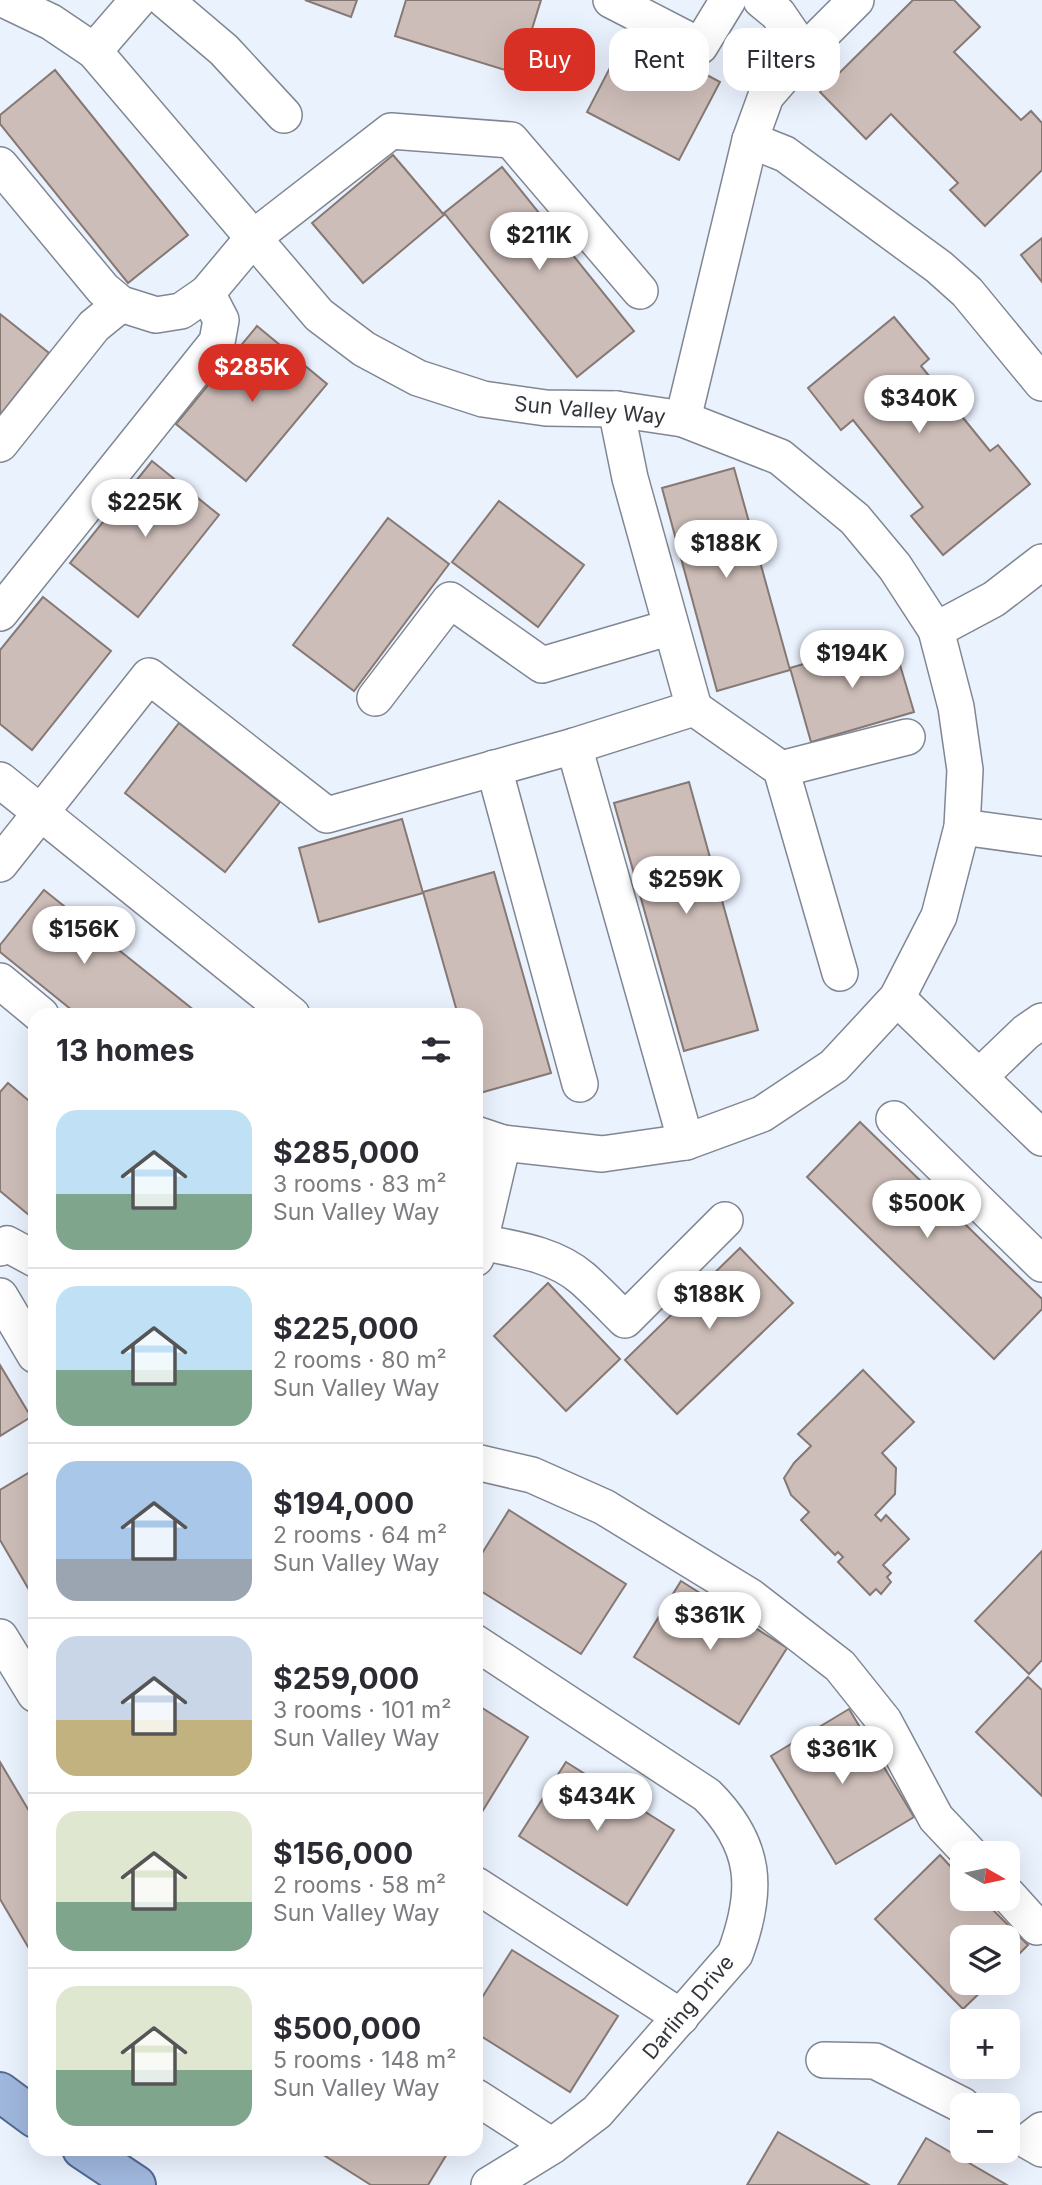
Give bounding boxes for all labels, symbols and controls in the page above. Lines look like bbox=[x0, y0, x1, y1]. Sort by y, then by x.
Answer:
chip: Buy bbox=[504, 28, 595, 91]
chip: Rent bbox=[609, 28, 709, 91]
chip: Filters bbox=[723, 28, 840, 91]
pin: $211K bbox=[490, 212, 588, 272]
text: $211K bbox=[506, 221, 572, 249]
pin: $285K bbox=[203, 344, 301, 404]
text: $285K bbox=[214, 353, 290, 381]
pin: $340K bbox=[870, 376, 968, 435]
text: $340K bbox=[880, 384, 958, 412]
street label: Sun Valley Way bbox=[513, 391, 667, 429]
pin: $225K bbox=[96, 480, 194, 539]
text: $225K bbox=[107, 488, 183, 516]
pin: $188K bbox=[677, 520, 775, 580]
text: $188K bbox=[690, 529, 762, 557]
pin: $194K bbox=[803, 630, 901, 690]
text: $194K bbox=[816, 639, 888, 667]
pin: $259K bbox=[637, 856, 735, 916]
text: $259K bbox=[648, 865, 724, 893]
pin: $156K bbox=[35, 906, 133, 966]
text: $156K bbox=[48, 915, 120, 943]
icon: filters bbox=[417, 1031, 455, 1069]
text: 13 homes bbox=[56, 1032, 195, 1068]
text: $285,000 bbox=[273, 1134, 419, 1170]
icon: home bbox=[112, 1138, 196, 1222]
text: 3 rooms · 83 m² bbox=[273, 1170, 447, 1198]
pin: $500K bbox=[878, 1180, 976, 1240]
text: $500K bbox=[888, 1189, 966, 1217]
text: Sun Valley Way bbox=[273, 1198, 440, 1226]
pin: $188K bbox=[660, 1272, 758, 1331]
text: $188K bbox=[673, 1280, 745, 1308]
text: $225,000 bbox=[273, 1310, 419, 1346]
icon: home bbox=[112, 1314, 196, 1398]
text: 2 rooms · 80 m² bbox=[273, 1346, 447, 1374]
text: Sun Valley Way bbox=[273, 1374, 440, 1402]
text: $194,000 bbox=[273, 1485, 414, 1521]
icon: home bbox=[112, 1489, 196, 1573]
text: 2 rooms · 64 m² bbox=[273, 1521, 447, 1549]
text: Sun Valley Way bbox=[273, 1549, 440, 1577]
pin: $361K bbox=[661, 1592, 759, 1652]
text: $361K bbox=[674, 1601, 746, 1629]
text: $259,000 bbox=[273, 1660, 419, 1696]
icon: home bbox=[112, 1664, 196, 1748]
text: 3 rooms · 101 m² bbox=[273, 1696, 451, 1724]
text: Sun Valley Way bbox=[273, 1724, 440, 1752]
pin: $361K bbox=[793, 1726, 891, 1786]
text: $361K bbox=[806, 1735, 878, 1763]
pin: $434K bbox=[548, 1773, 646, 1833]
text: $434K bbox=[558, 1782, 636, 1810]
text: $156,000 bbox=[273, 1835, 413, 1871]
icon: home bbox=[112, 1839, 196, 1923]
north arrow bbox=[950, 1841, 1020, 1911]
map controls bbox=[950, 1841, 1020, 2163]
text: 2 rooms · 58 m² bbox=[273, 1871, 446, 1899]
text: Sun Valley Way bbox=[273, 1899, 440, 1927]
button: layers bbox=[950, 1925, 1020, 1995]
street label: Darling Drive bbox=[637, 1950, 739, 2064]
button: + bbox=[950, 2009, 1020, 2079]
text: $500,000 bbox=[273, 2010, 421, 2046]
icon: home bbox=[112, 2014, 196, 2098]
text: 5 rooms · 148 m² bbox=[273, 2046, 456, 2074]
text: Sun Valley Way bbox=[273, 2074, 440, 2102]
button: − bbox=[950, 2093, 1020, 2163]

